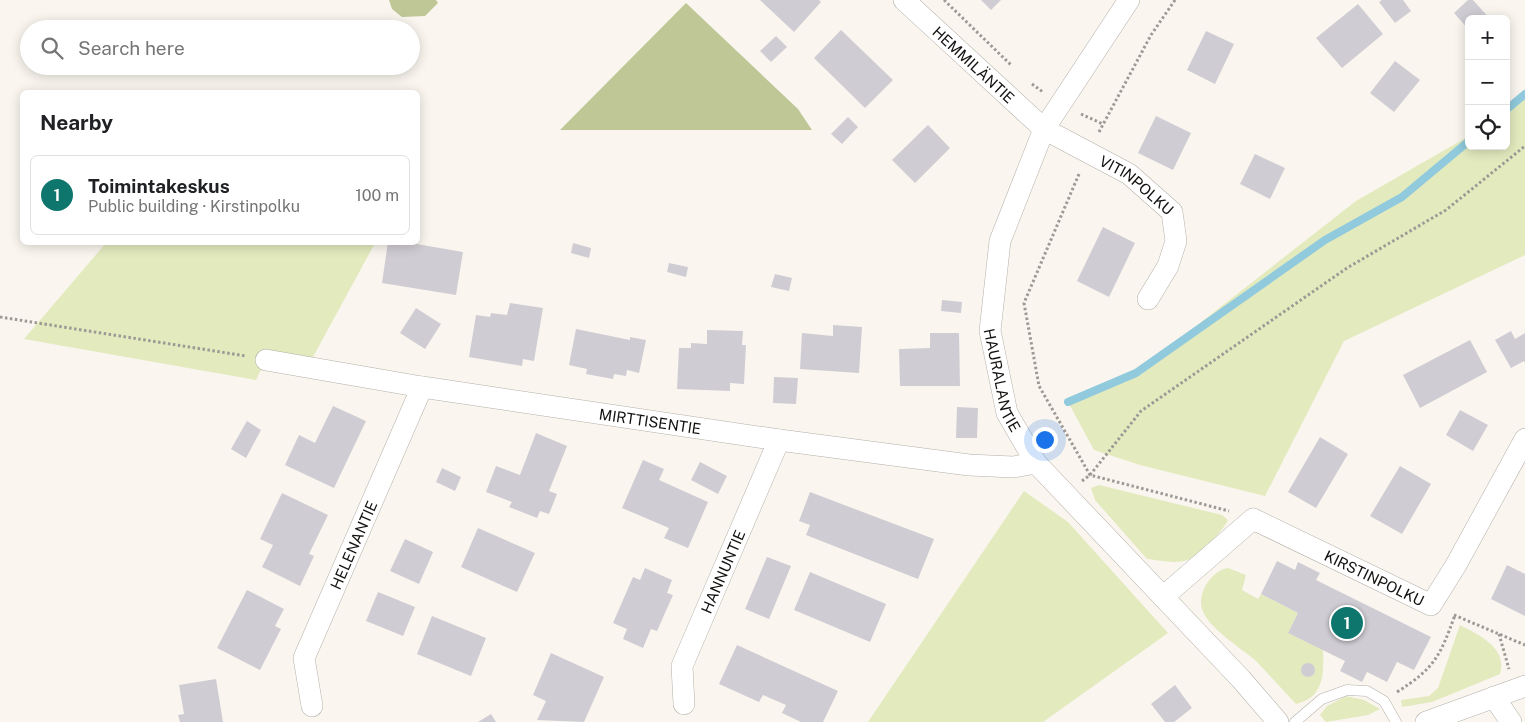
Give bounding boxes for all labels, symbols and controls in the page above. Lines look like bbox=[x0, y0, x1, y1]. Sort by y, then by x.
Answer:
map controls bbox=[1465, 15, 1510, 150]
button: + bbox=[1465, 15, 1510, 60]
search box bbox=[20, 20, 420, 75]
street label: HEMMILÄNTIE bbox=[929, 23, 1018, 106]
icon: search bbox=[38, 34, 66, 62]
text: Search here bbox=[78, 37, 185, 59]
button: − bbox=[1465, 60, 1510, 105]
button: locate bbox=[1465, 105, 1510, 150]
text: Nearby bbox=[40, 110, 113, 135]
street label: VITINPOLKU bbox=[1097, 152, 1177, 218]
text: Toimintakeskus bbox=[88, 175, 230, 197]
text: 1 bbox=[54, 186, 60, 205]
text: 100 m bbox=[355, 186, 399, 205]
text: Public building · Kirstinpolku bbox=[88, 197, 300, 216]
street label: HAURALANTIE bbox=[981, 327, 1024, 435]
street label: MIRTTISENTIE bbox=[598, 405, 702, 437]
your location bbox=[1032, 427, 1058, 453]
street label: HELENANTIE bbox=[327, 498, 380, 592]
street label: HANNUNTIE bbox=[697, 527, 748, 616]
street label: KIRSTINPOLKU bbox=[1322, 546, 1427, 609]
pin: 1 bbox=[1331, 604, 1363, 642]

